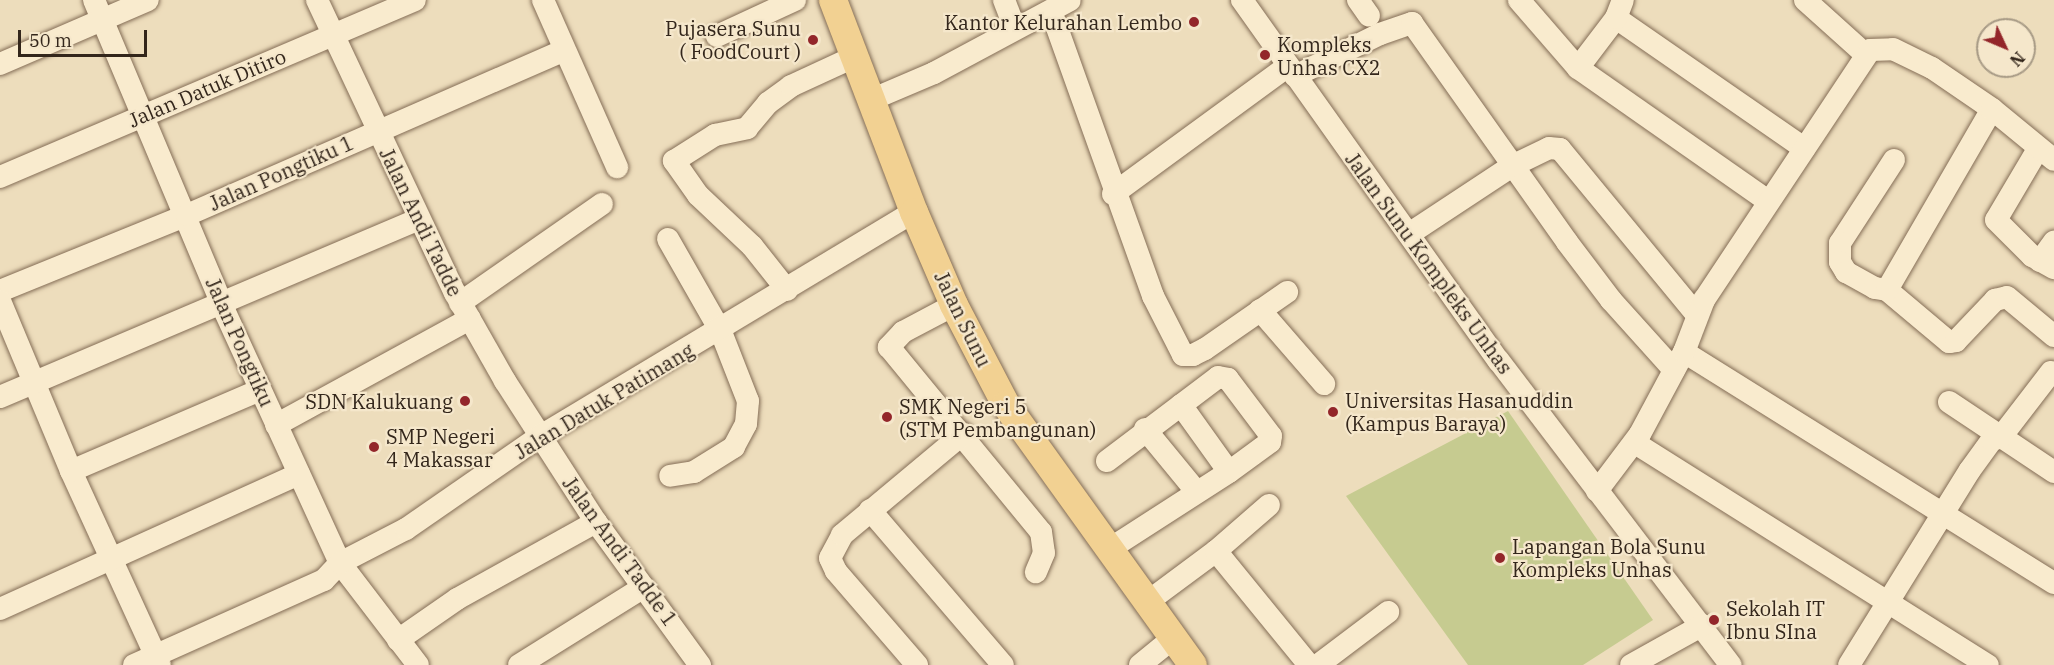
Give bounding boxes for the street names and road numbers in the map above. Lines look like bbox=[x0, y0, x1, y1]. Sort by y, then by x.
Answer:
street label: Jalan Datuk Ditiro bbox=[125, 44, 289, 132]
street label: Jalan Pongtiku 1 bbox=[205, 130, 357, 216]
street label: Jalan Andi Tadde bbox=[375, 144, 467, 300]
street label: Jalan Sunu Kompleks Unhas bbox=[1341, 148, 1517, 378]
street label: Jalan Sunu bbox=[930, 267, 996, 371]
street label: Jalan Pongtiku bbox=[201, 274, 279, 410]
street label: Jalan Datuk Patimang bbox=[510, 338, 698, 464]
street label: Jalan Andi Tadde 1 bbox=[558, 472, 682, 630]

